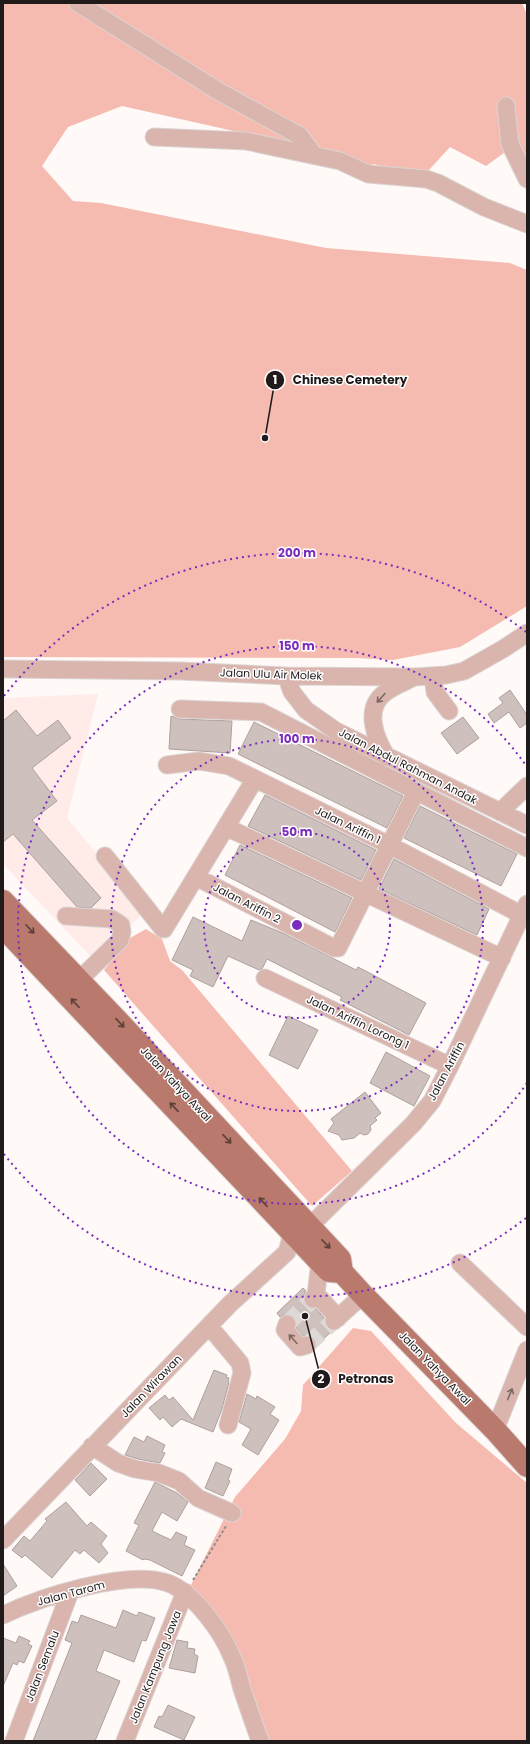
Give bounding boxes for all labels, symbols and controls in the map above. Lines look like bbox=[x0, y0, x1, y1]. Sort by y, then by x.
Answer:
callout: Chinese Cemetery bbox=[265, 368, 416, 392]
text: 1 bbox=[273, 371, 277, 388]
text: Chinese Cemetery bbox=[293, 371, 408, 388]
text: 200 m bbox=[278, 544, 316, 561]
text: 150 m bbox=[279, 637, 315, 654]
street label: Jalan Ulu Air Molek bbox=[220, 664, 323, 684]
one-way arrow bbox=[376, 692, 385, 703]
street label: Jalan Abdul Rahman Andak bbox=[336, 724, 480, 808]
text: 100 m bbox=[279, 730, 315, 747]
street label: Jalan Ariffin 1 bbox=[313, 802, 383, 848]
text: 50 m bbox=[282, 823, 313, 840]
street label: Jalan Ariffin 2 bbox=[210, 879, 284, 927]
centre of rings bbox=[290, 918, 304, 932]
one-way arrow bbox=[25, 924, 35, 934]
street label: Jalan Ariffin Lorong 1 bbox=[304, 991, 412, 1053]
one-way arrow bbox=[70, 998, 80, 1008]
one-way arrow bbox=[115, 1018, 124, 1028]
street label: Jalan Ariffin bbox=[424, 1039, 468, 1103]
street label: Jalan Yahya Awal bbox=[137, 1043, 215, 1125]
one-way arrow bbox=[170, 1103, 179, 1113]
one-way arrow bbox=[223, 1134, 232, 1144]
one-way arrow bbox=[259, 1197, 268, 1207]
one-way arrow bbox=[321, 1239, 330, 1249]
street label: Jalan Yahya Awal bbox=[395, 1327, 475, 1409]
one-way arrow bbox=[288, 1333, 297, 1344]
street label: Jalan Wirawan bbox=[117, 1351, 185, 1421]
callout: Petronas bbox=[311, 1367, 402, 1391]
text: 2 bbox=[318, 1370, 325, 1387]
text: Petronas bbox=[338, 1370, 394, 1387]
one-way arrow bbox=[506, 1388, 514, 1400]
street label: Jalan Tarom bbox=[35, 1576, 107, 1610]
street label: Jalan Kampung Jawa bbox=[125, 1608, 185, 1726]
street label: Jalan Semalu bbox=[21, 1628, 63, 1704]

